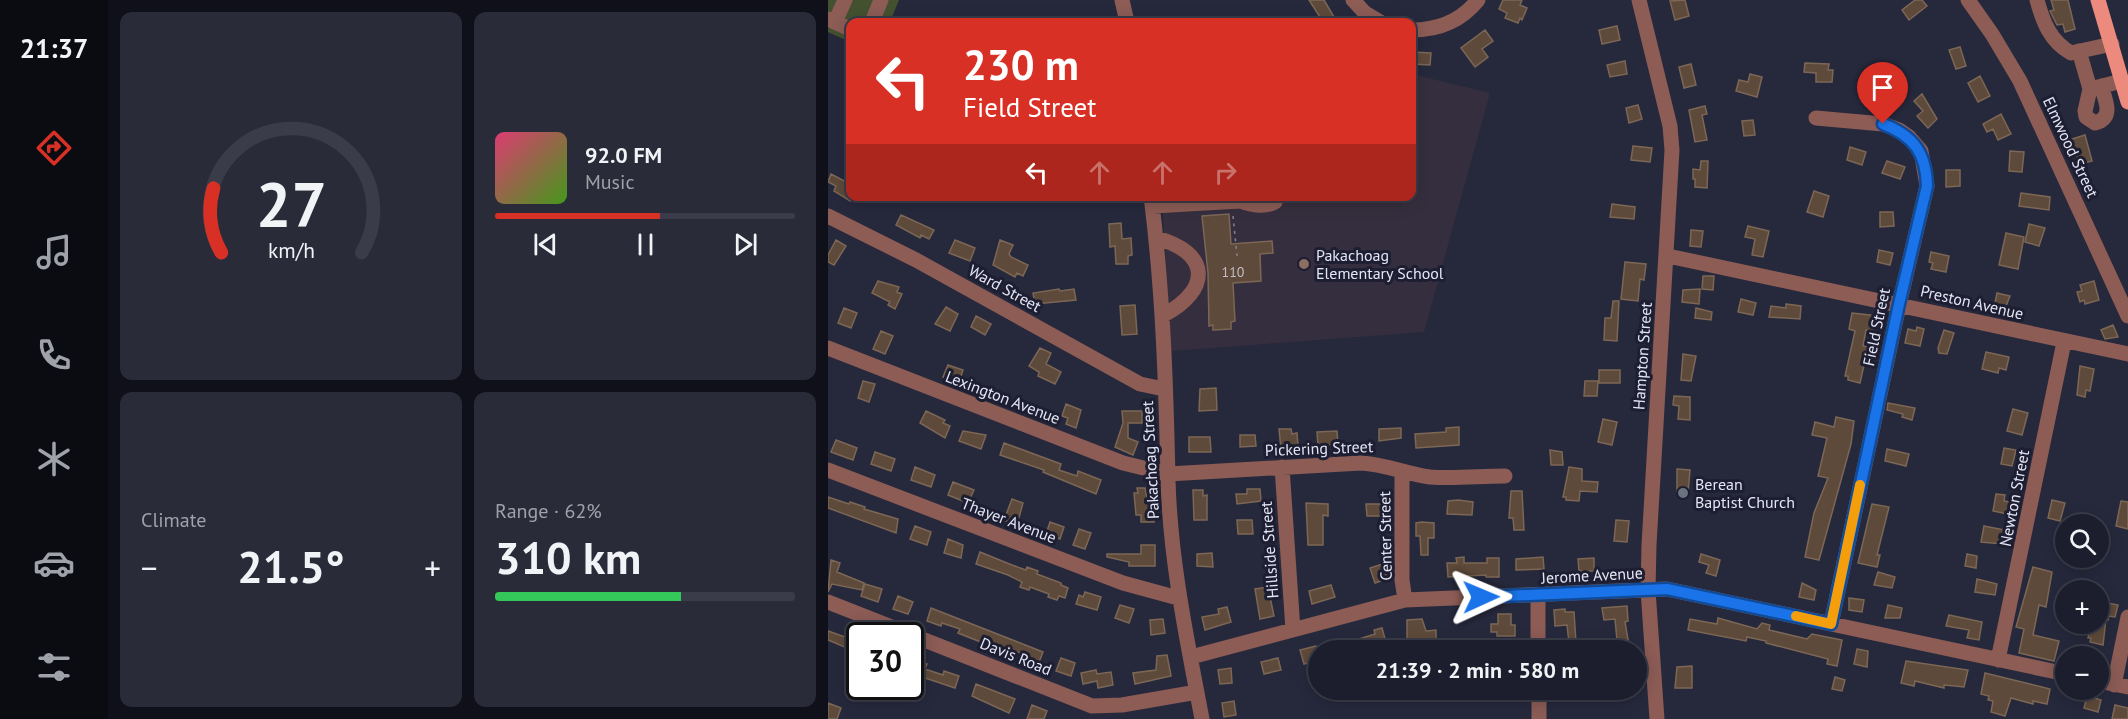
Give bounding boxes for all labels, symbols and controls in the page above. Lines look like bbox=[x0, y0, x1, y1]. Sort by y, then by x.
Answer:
text: 21:37 bbox=[20, 31, 88, 65]
text: 230 m bbox=[963, 37, 1079, 92]
icon: left bbox=[864, 42, 942, 120]
pin bbox=[1857, 62, 1908, 124]
icon: arrive bbox=[1866, 71, 1899, 104]
text: Field Street bbox=[963, 90, 1097, 124]
street label: Elmwood Street bbox=[2039, 94, 2103, 201]
icon: directions bbox=[33, 127, 75, 169]
text: 92.0 FM bbox=[585, 141, 662, 169]
icon: left bbox=[1020, 156, 1053, 189]
icon: ahead bbox=[1083, 156, 1116, 189]
icon: ahead bbox=[1146, 156, 1179, 189]
icon: right bbox=[1209, 156, 1242, 189]
text: 27 bbox=[256, 163, 326, 244]
text: Music bbox=[585, 169, 634, 195]
icon: previous bbox=[529, 228, 562, 261]
icon: pause bbox=[629, 228, 662, 261]
icon: next bbox=[729, 228, 762, 261]
icon: music bbox=[33, 231, 75, 273]
text: km/h bbox=[267, 237, 314, 265]
place label: Pakachoag Elementary School bbox=[1316, 245, 1444, 283]
marker: Pakachoag Elementary School bbox=[1297, 257, 1311, 271]
street label: Ward Street bbox=[965, 260, 1045, 316]
house number: 110 bbox=[1222, 263, 1245, 281]
street label: Preston Avenue bbox=[1919, 280, 2025, 324]
street label: Field Street bbox=[1858, 286, 1894, 368]
street label: Hampton Street bbox=[1628, 301, 1656, 411]
icon: phone bbox=[33, 334, 75, 376]
street label: Lexington Avenue bbox=[943, 366, 1063, 428]
street label: Pakachoag Street bbox=[1137, 400, 1163, 520]
street label: Pickering Street bbox=[1265, 436, 1374, 460]
icon: climate bbox=[33, 438, 75, 480]
street label: Newton Street bbox=[1995, 447, 2033, 548]
place label: Berean Baptist Church bbox=[1695, 474, 1795, 512]
marker: Berean Baptist Church bbox=[1676, 486, 1690, 500]
street label: Center Street bbox=[1374, 491, 1396, 581]
street label: Thayer Avenue bbox=[959, 493, 1059, 547]
text: Range · 62% bbox=[495, 498, 602, 524]
street label: Hillside Street bbox=[1256, 500, 1282, 599]
text: Climate bbox=[141, 507, 207, 533]
map controls bbox=[2055, 514, 2109, 700]
button: search bbox=[2055, 514, 2109, 568]
text: 310 km bbox=[495, 528, 641, 586]
text: 21.5° bbox=[237, 537, 345, 595]
icon: car bbox=[33, 542, 75, 584]
text: − bbox=[141, 546, 158, 589]
text: + bbox=[424, 546, 441, 589]
street label: Jerome Avenue bbox=[1540, 562, 1643, 588]
position arrow bbox=[1449, 565, 1513, 629]
button: + bbox=[2055, 580, 2109, 634]
speed limit sign: 30 bbox=[846, 622, 924, 700]
street label: Davis Road bbox=[977, 633, 1055, 679]
icon: filters bbox=[33, 646, 75, 688]
button: − bbox=[2055, 646, 2109, 700]
text: 21:39 · 2 min · 580 m bbox=[1376, 656, 1579, 684]

